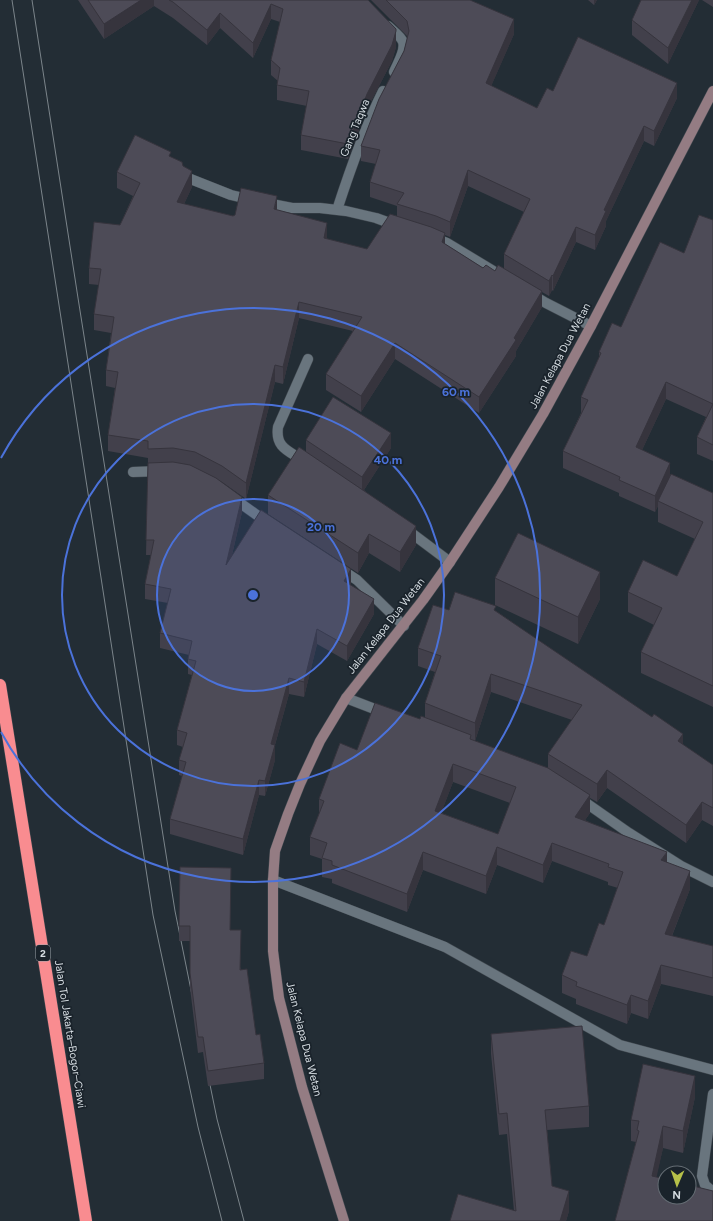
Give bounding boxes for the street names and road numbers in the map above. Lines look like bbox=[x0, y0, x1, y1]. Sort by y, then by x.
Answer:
street label: Gang Taqwa bbox=[338, 97, 372, 159]
street label: Jalan Kelapa Dua Wetan bbox=[527, 301, 593, 411]
street label: Jalan Kelapa Dua Wetan bbox=[345, 576, 427, 676]
road number: 2 bbox=[36, 945, 50, 961]
street label: Jalan Tol Jakarta–Bogor–Ciawi bbox=[52, 959, 88, 1109]
street label: Jalan Kelapa Dua Wetan bbox=[283, 980, 325, 1098]

